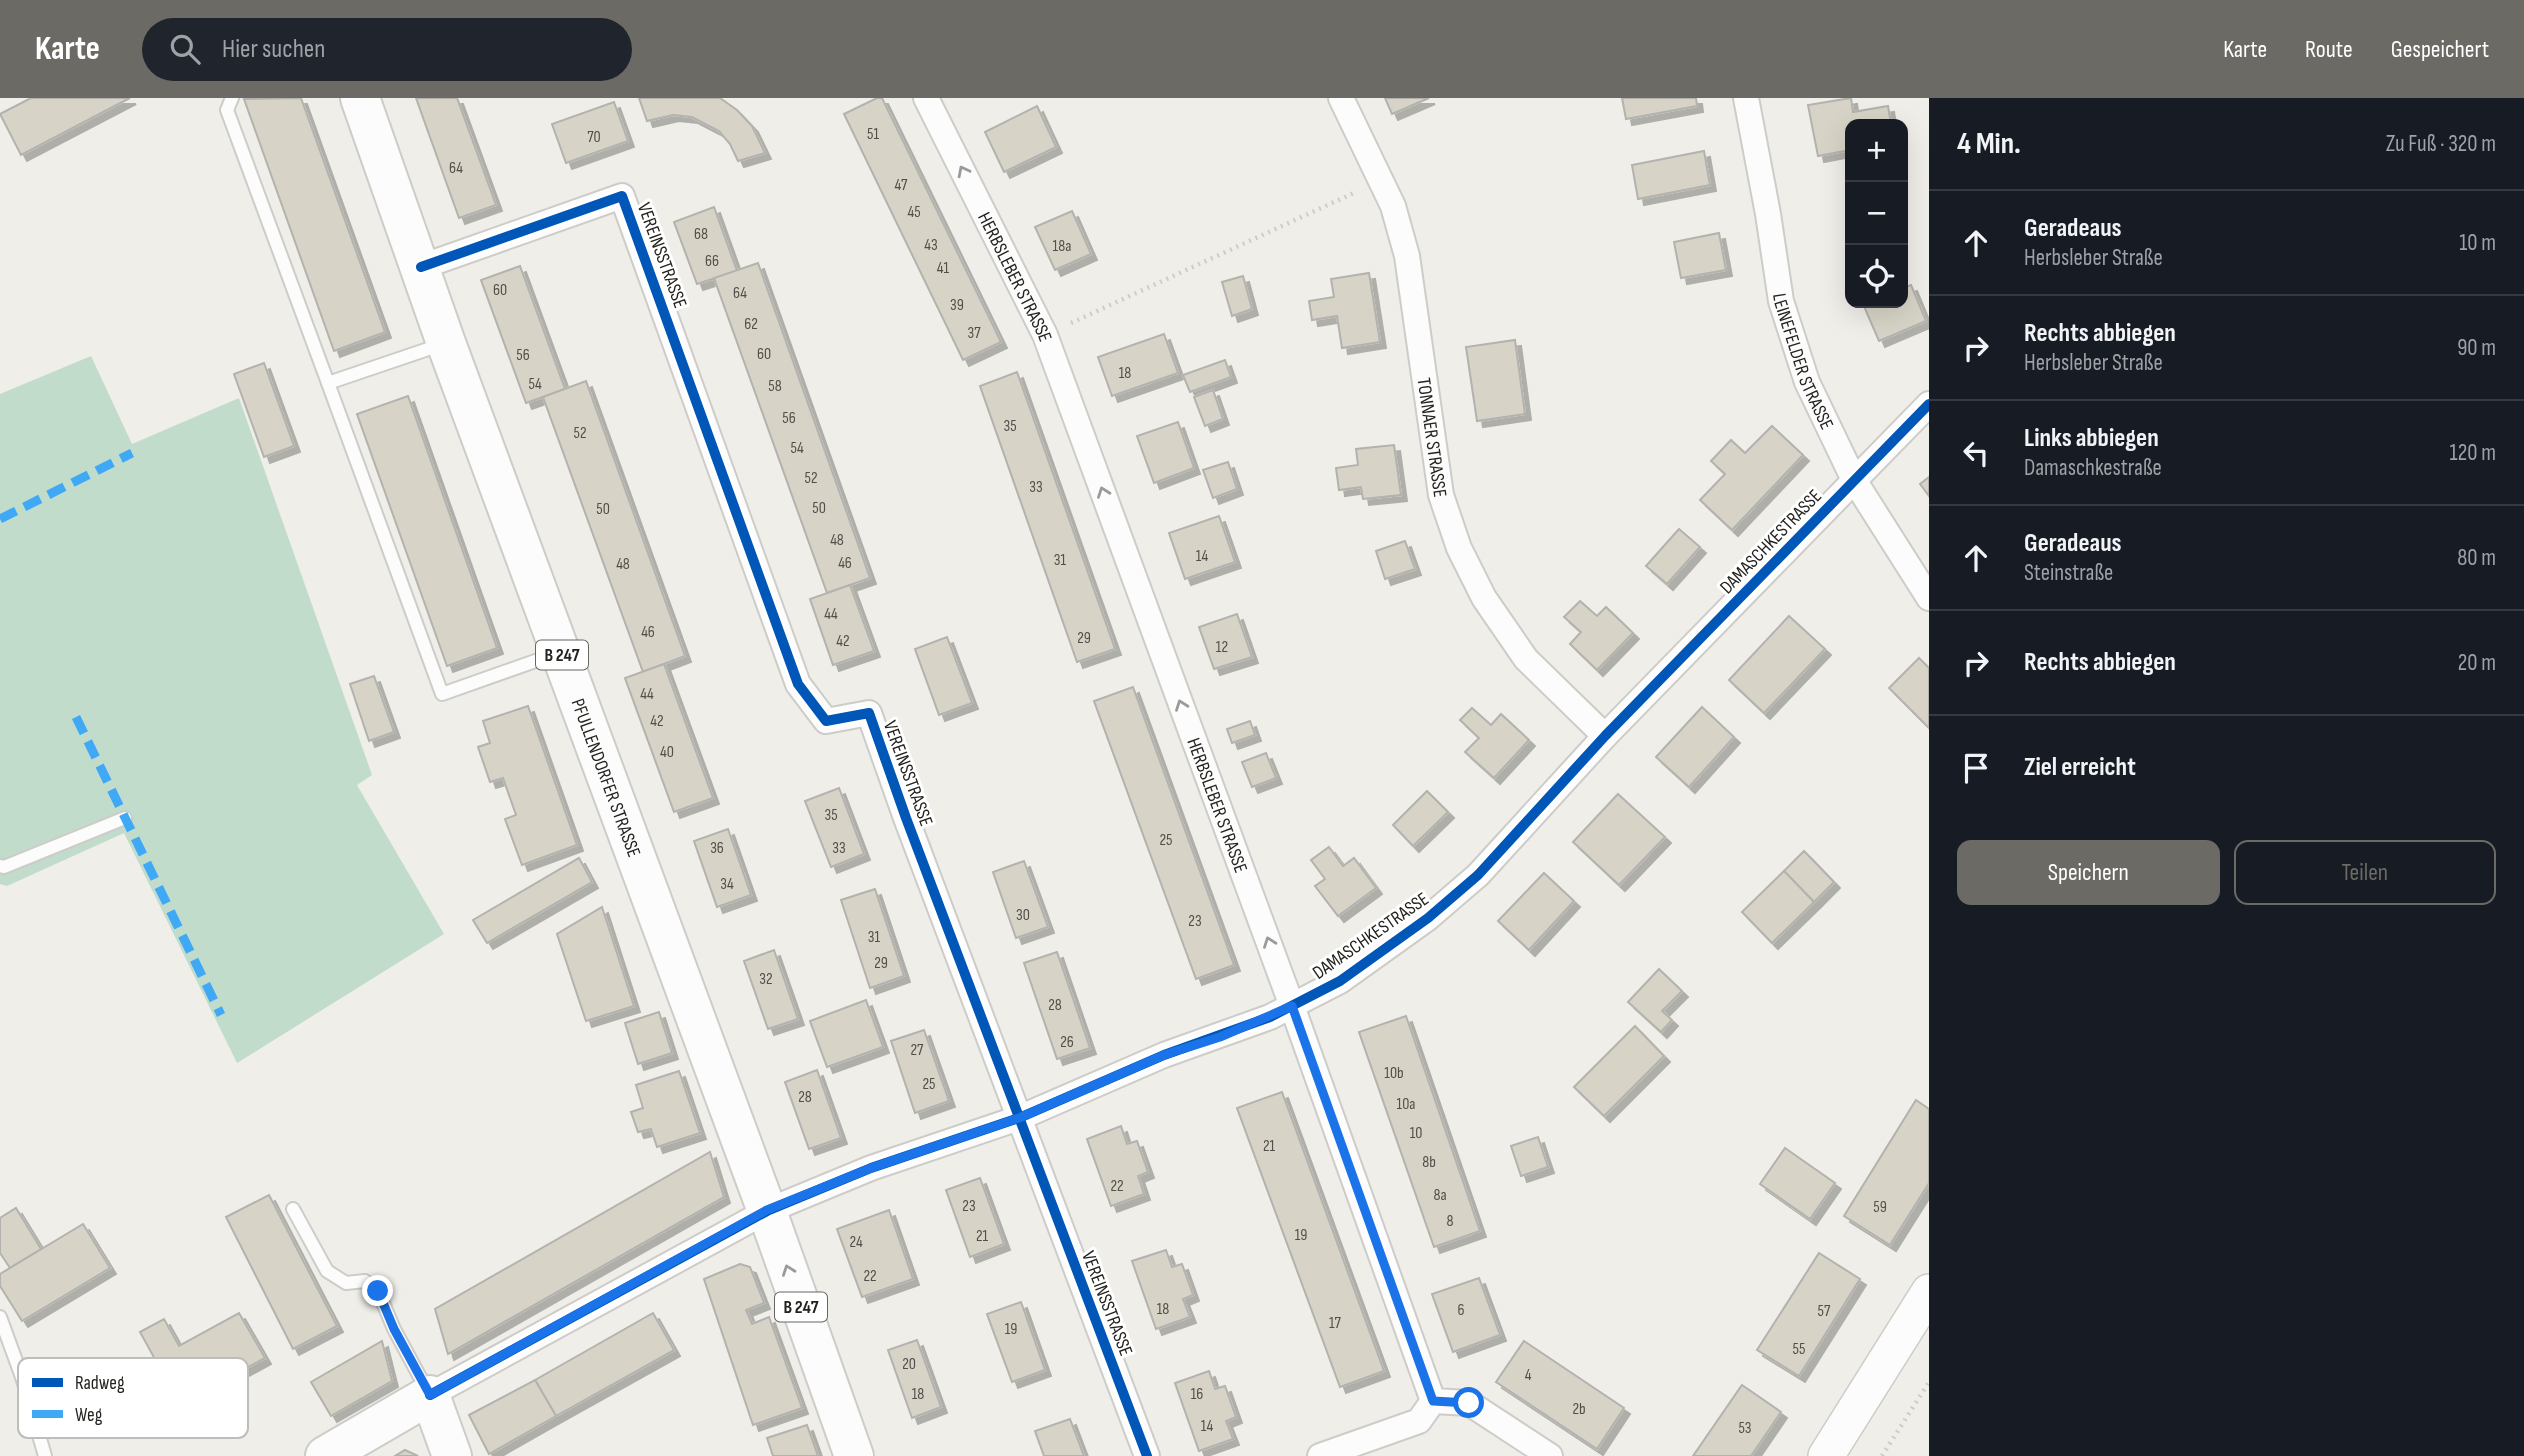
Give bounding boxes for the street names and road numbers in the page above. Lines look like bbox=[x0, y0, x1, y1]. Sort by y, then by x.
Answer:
street label: VEREINSSTRASSE bbox=[632, 200, 691, 311]
street label: HERBSLEBER STRASSE bbox=[972, 209, 1056, 345]
street label: LEINEFELDER STRASSE bbox=[1767, 292, 1838, 433]
street label: TONNAER STRASSE bbox=[1411, 376, 1451, 499]
street label: DAMASCHKESTRASSE bbox=[1715, 485, 1827, 599]
road number: B 247 bbox=[536, 640, 588, 670]
street label: PFULLENDORFER STRASSE bbox=[566, 696, 645, 861]
street label: VEREINSSTRASSE bbox=[878, 718, 937, 829]
street label: HERBSLEBER STRASSE bbox=[1181, 735, 1252, 876]
street label: DAMASCHKESTRASSE bbox=[1308, 888, 1433, 985]
street label: VEREINSSTRASSE bbox=[1076, 1248, 1137, 1359]
road number: B 247 bbox=[775, 1292, 827, 1322]

